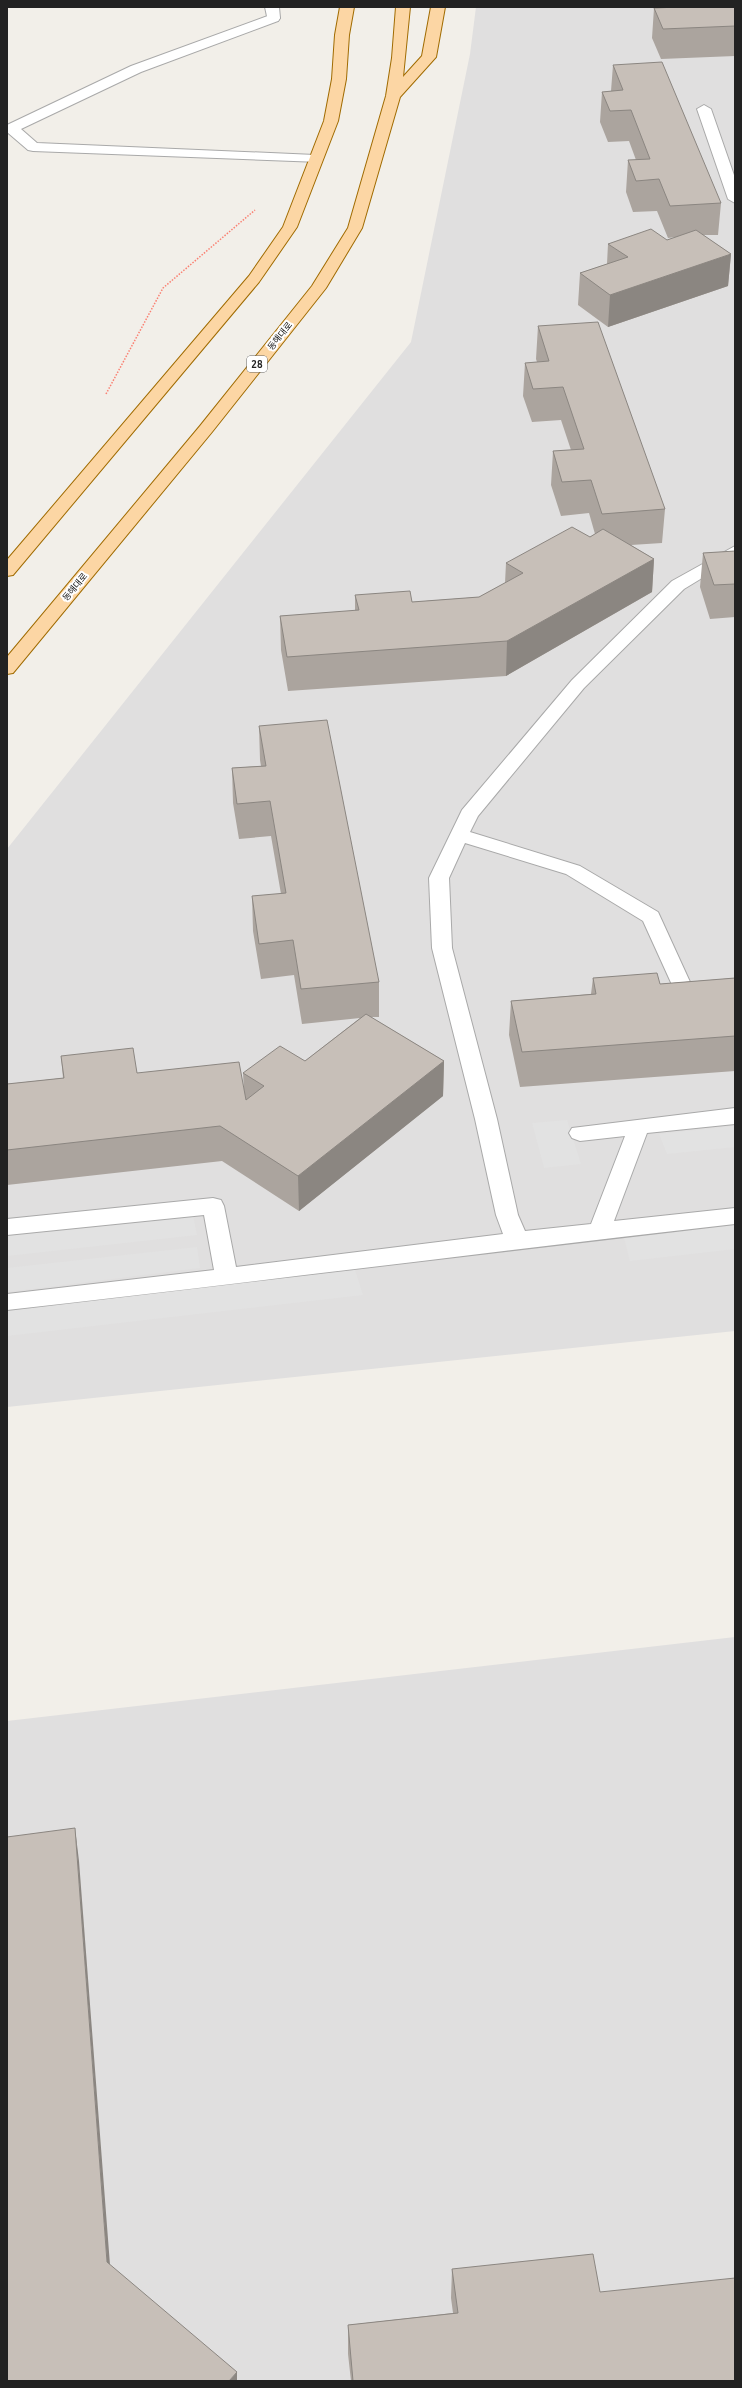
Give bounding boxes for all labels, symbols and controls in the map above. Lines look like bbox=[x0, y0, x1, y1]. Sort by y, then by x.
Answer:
street label: 동해대로 bbox=[266, 320, 294, 352]
road number: 28 bbox=[247, 356, 267, 372]
street label: 동해대로 bbox=[61, 571, 89, 603]

